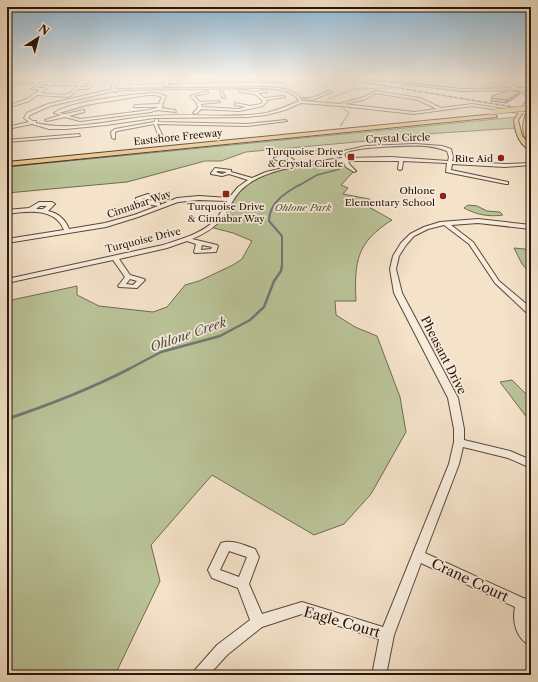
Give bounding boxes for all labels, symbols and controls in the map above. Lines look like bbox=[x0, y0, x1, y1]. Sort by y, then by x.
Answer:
north arrow bbox=[18, 18, 58, 58]
text: N bbox=[36, 21, 52, 39]
street label: Eastshore Freeway bbox=[133, 126, 223, 148]
street label: Crystal Circle bbox=[365, 130, 431, 146]
place label: Turquoise Drive & Crystal Circle bbox=[266, 145, 343, 170]
marker: Turquoise Drive & Crystal Circle bbox=[346, 152, 356, 162]
place label: Rite Aid bbox=[455, 152, 493, 165]
marker: Rite Aid bbox=[496, 153, 506, 163]
place label: Ohlone Elementary School bbox=[345, 184, 435, 209]
street label: Cinnabar Way bbox=[105, 187, 173, 221]
marker: Turquoise Drive & Cinnabar Way bbox=[221, 189, 231, 199]
marker: Ohlone Elementary School bbox=[438, 191, 448, 201]
place label: Turquoise Drive & Cinnabar Way bbox=[187, 200, 265, 225]
park label: Ohlone Park bbox=[275, 201, 332, 214]
street label: Turquoise Drive bbox=[104, 224, 182, 256]
water label: Ohlone Creek bbox=[148, 313, 228, 355]
street label: Pheasant Drive bbox=[418, 313, 470, 397]
street label: Crane Court bbox=[428, 554, 512, 606]
street label: Eagle Court bbox=[302, 602, 382, 642]

